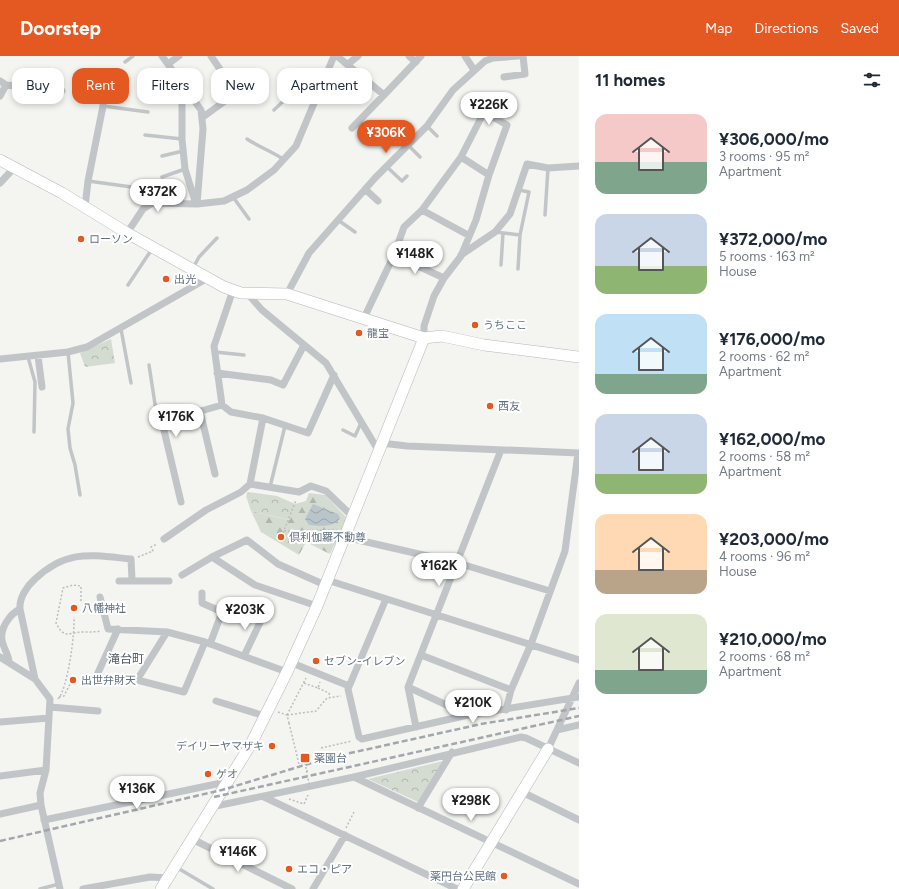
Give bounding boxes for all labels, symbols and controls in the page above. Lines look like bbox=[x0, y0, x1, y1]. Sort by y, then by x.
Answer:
text: Doorstep bbox=[20, 17, 101, 40]
text: Map bbox=[705, 20, 733, 37]
text: Directions bbox=[755, 20, 818, 37]
text: Saved bbox=[840, 20, 879, 37]
chip: Buy bbox=[12, 68, 64, 104]
chip: Rent bbox=[72, 68, 129, 104]
chip: Filters bbox=[137, 68, 203, 104]
chip: New bbox=[211, 68, 269, 104]
chip: Apartment bbox=[277, 68, 372, 104]
icon: filters bbox=[861, 69, 883, 91]
text: 11 homes bbox=[595, 70, 665, 90]
pin: ¥226K bbox=[461, 92, 517, 126]
text: ¥226K bbox=[469, 97, 509, 112]
pin: ¥306K bbox=[358, 120, 414, 154]
text: ¥306K bbox=[366, 125, 406, 140]
text: ¥306,000/mo bbox=[719, 129, 829, 149]
icon: home bbox=[627, 130, 675, 178]
text: 3 rooms · 95 m² bbox=[719, 149, 809, 164]
text: Apartment bbox=[719, 164, 782, 179]
pin: ¥372K bbox=[130, 179, 186, 213]
text: ¥372K bbox=[139, 184, 177, 199]
text: ¥372,000/mo bbox=[719, 229, 827, 249]
icon: home bbox=[627, 230, 675, 278]
place label: ローソン bbox=[89, 233, 133, 246]
marker: ローソン bbox=[76, 234, 86, 244]
pin: ¥148K bbox=[387, 241, 443, 275]
text: ¥148K bbox=[396, 246, 434, 261]
text: 5 rooms · 163 m² bbox=[719, 249, 815, 264]
text: House bbox=[719, 264, 757, 279]
place label: 出光 bbox=[174, 273, 196, 286]
marker: 出光 bbox=[161, 274, 171, 284]
place label: うちここ bbox=[483, 319, 527, 332]
marker: うちここ bbox=[470, 320, 480, 330]
place label: 龍宝 bbox=[367, 327, 389, 340]
marker: 龍宝 bbox=[354, 328, 364, 338]
text: ¥176,000/mo bbox=[719, 329, 825, 349]
icon: home bbox=[627, 330, 675, 378]
text: 2 rooms · 62 m² bbox=[719, 349, 809, 364]
text: Apartment bbox=[719, 364, 782, 379]
place label: 西友 bbox=[498, 400, 520, 413]
marker: 西友 bbox=[485, 401, 495, 411]
pin: ¥176K bbox=[148, 404, 204, 438]
text: ¥176K bbox=[158, 409, 194, 424]
text: ¥162,000/mo bbox=[719, 429, 825, 449]
icon: home bbox=[627, 430, 675, 478]
text: 2 rooms · 58 m² bbox=[719, 449, 810, 464]
text: Apartment bbox=[719, 464, 782, 479]
text: ¥203,000/mo bbox=[719, 529, 829, 549]
icon: home bbox=[627, 530, 675, 578]
place label: 倶利伽羅不動尊 bbox=[289, 531, 366, 544]
marker: 倶利伽羅不動尊 bbox=[276, 532, 286, 542]
text: 4 rooms · 96 m² bbox=[719, 549, 810, 564]
pin: ¥162K bbox=[411, 553, 467, 587]
text: ¥162K bbox=[421, 558, 457, 573]
text: House bbox=[719, 564, 757, 579]
pin: ¥203K bbox=[217, 597, 273, 631]
place label: 八幡神社 bbox=[82, 602, 126, 615]
text: ¥203K bbox=[225, 602, 265, 617]
marker: 八幡神社 bbox=[69, 603, 79, 613]
text: ¥210,000/mo bbox=[719, 629, 827, 649]
icon: home bbox=[627, 630, 675, 678]
text: 2 rooms · 68 m² bbox=[719, 649, 810, 664]
district label: 滝台町 bbox=[108, 652, 144, 666]
place label: セブン-イレブン bbox=[324, 655, 406, 668]
marker: セブン-イレブン bbox=[311, 656, 321, 666]
text: Apartment bbox=[719, 664, 782, 679]
place label: 出世弁財天 bbox=[81, 674, 136, 687]
marker: 出世弁財天 bbox=[68, 675, 78, 685]
pin: ¥210K bbox=[445, 690, 501, 724]
text: ¥210K bbox=[454, 695, 492, 710]
place label: デイリーヤマザキ bbox=[176, 740, 264, 753]
marker: デイリーヤマザキ bbox=[267, 741, 277, 751]
marker: 薬園台 bbox=[299, 752, 311, 764]
place label: 薬園台 bbox=[314, 752, 347, 765]
place label: ゲオ bbox=[216, 768, 238, 781]
marker: ゲオ bbox=[203, 769, 213, 779]
pin: ¥136K bbox=[109, 776, 165, 810]
text: ¥136K bbox=[119, 781, 155, 796]
pin: ¥298K bbox=[443, 788, 499, 822]
text: ¥298K bbox=[451, 793, 491, 808]
pin: ¥146K bbox=[210, 839, 266, 873]
text: ¥146K bbox=[219, 844, 257, 859]
place label: エコ・ピア bbox=[297, 863, 352, 876]
marker: エコ・ピア bbox=[284, 864, 294, 874]
place label: 薬円台公民館 bbox=[430, 870, 496, 883]
marker: 薬円台公民館 bbox=[499, 871, 509, 881]

